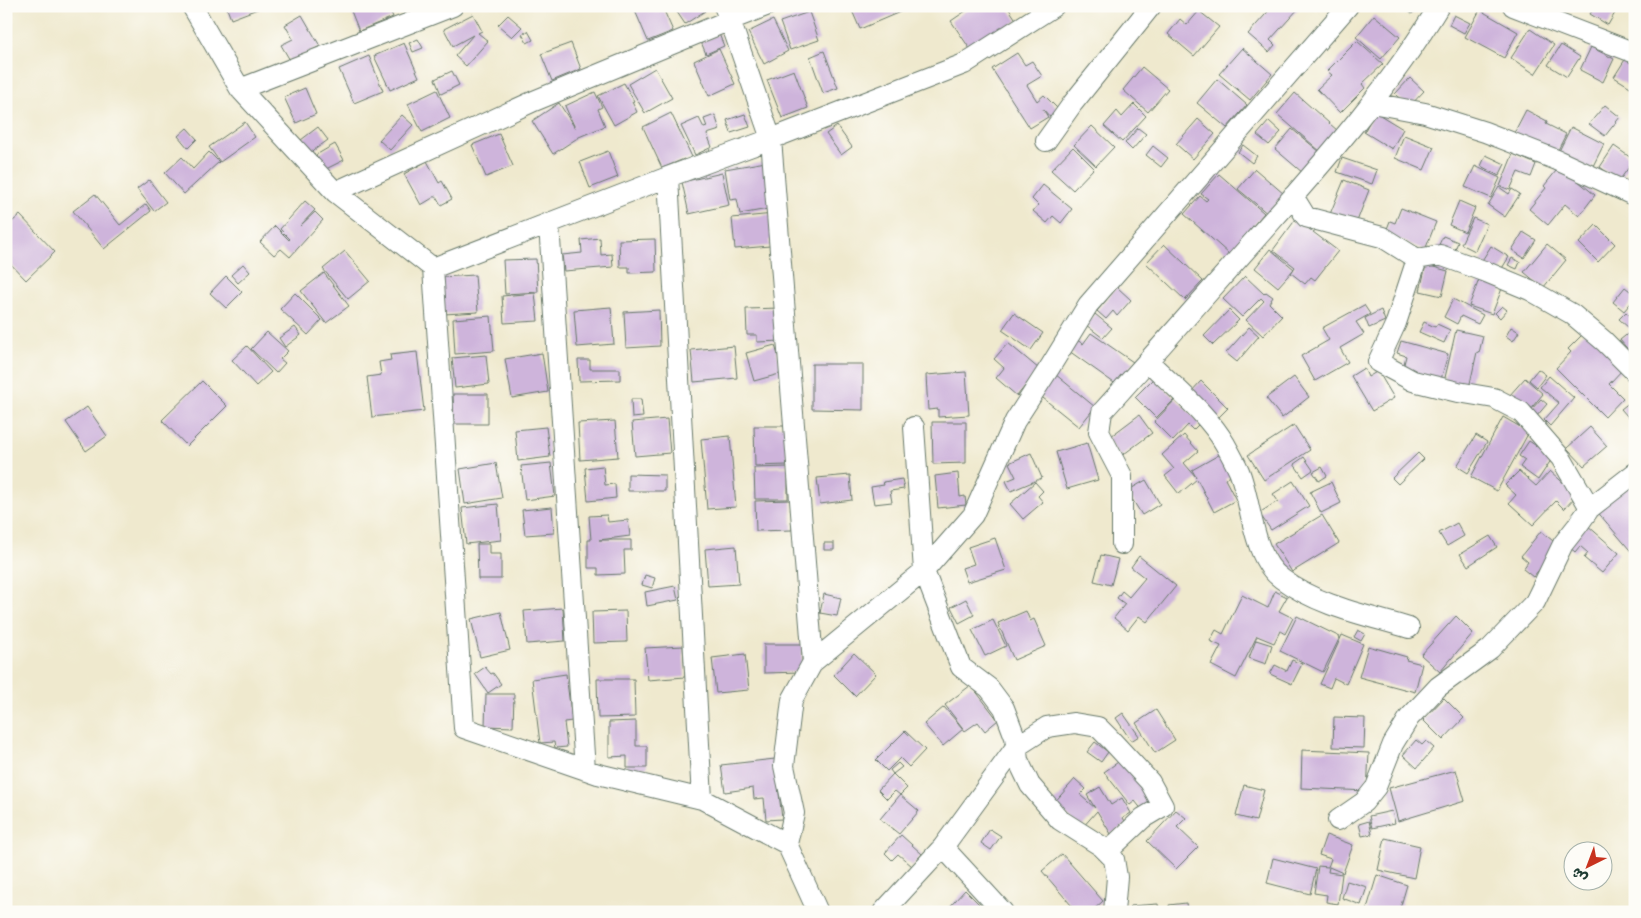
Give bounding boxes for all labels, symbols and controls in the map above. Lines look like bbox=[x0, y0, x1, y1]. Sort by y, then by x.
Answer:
north arrow bbox=[1564, 840, 1614, 890]
text: ش bbox=[1568, 864, 1591, 888]

